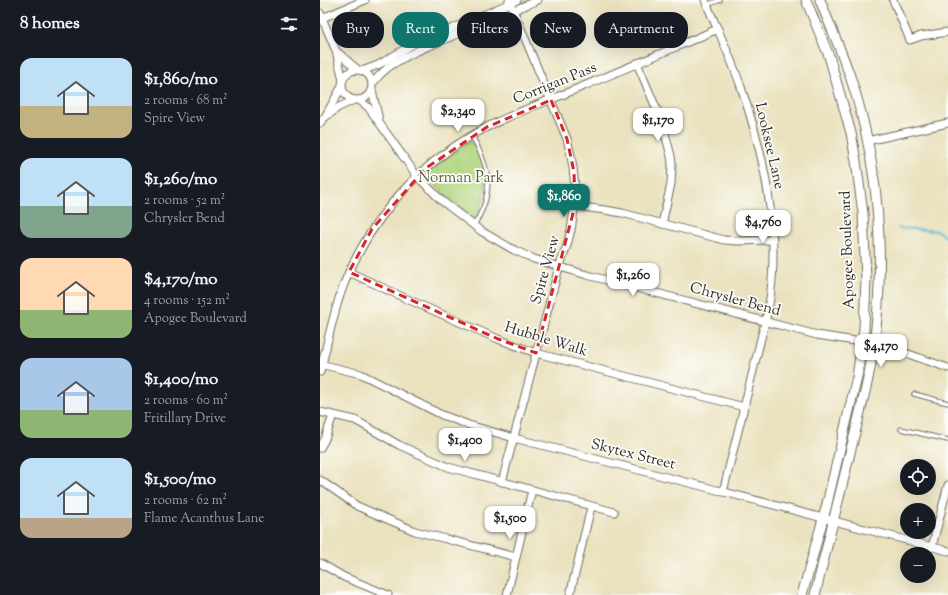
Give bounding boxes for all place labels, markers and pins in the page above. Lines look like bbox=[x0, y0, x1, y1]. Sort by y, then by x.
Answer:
pin: $2,340 bbox=[425, 99, 491, 133]
pin: $1,170 bbox=[625, 108, 691, 142]
pin: $1,860 bbox=[531, 184, 597, 218]
pin: $4,760 bbox=[730, 210, 796, 244]
pin: $1,260 bbox=[600, 263, 666, 297]
pin: $4,170 bbox=[848, 334, 914, 368]
pin: $1,400 bbox=[432, 428, 498, 462]
pin: $1,500 bbox=[477, 506, 543, 540]

